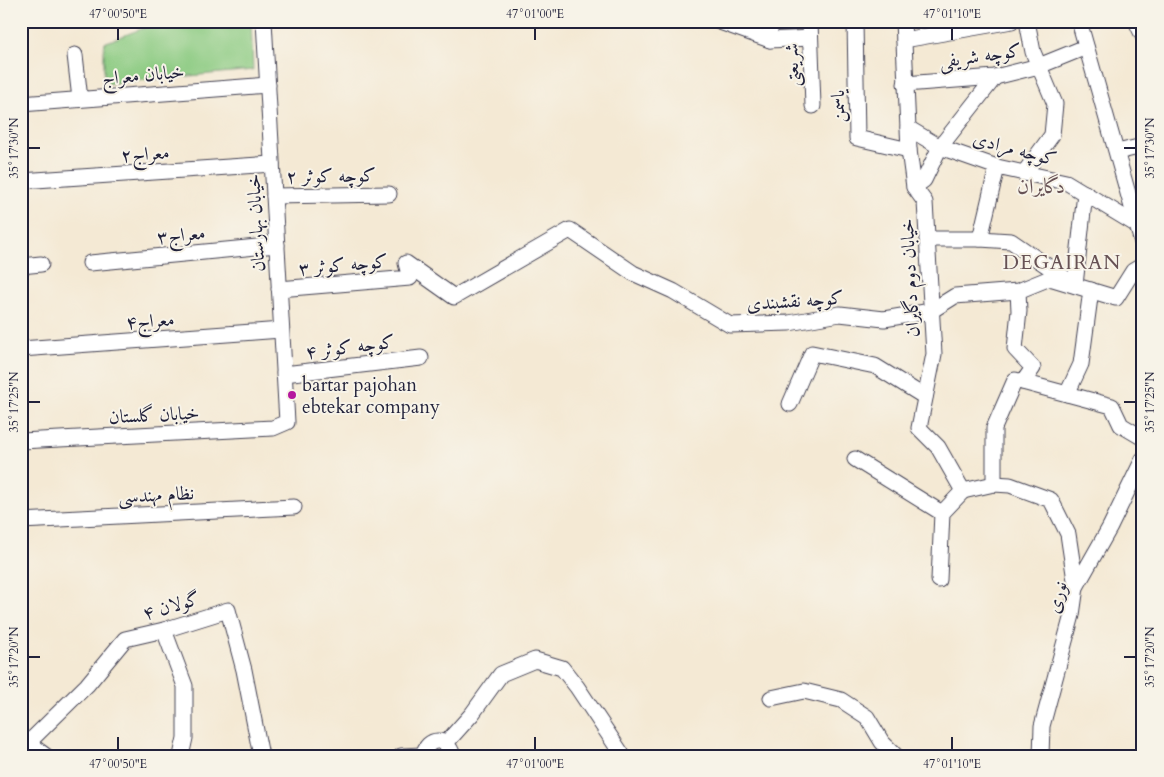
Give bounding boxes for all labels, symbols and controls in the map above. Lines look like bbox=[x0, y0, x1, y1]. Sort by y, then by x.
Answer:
text: 47°00'50"E bbox=[89, 6, 147, 22]
text: 47°01'00"E bbox=[506, 6, 564, 22]
text: 47°01'10"E bbox=[923, 6, 981, 22]
street label: کوچه شریفی bbox=[937, 37, 1023, 75]
street label: شریعتی bbox=[778, 43, 806, 87]
street label: خیابان معراج bbox=[101, 58, 186, 96]
street label: یاسمن bbox=[825, 88, 851, 122]
text: 35°17'30"N bbox=[6, 117, 22, 178]
text: 35°17'30"N bbox=[1142, 117, 1158, 178]
street label: کوچه مرادی bbox=[970, 125, 1059, 173]
street label: معراج۲ bbox=[120, 139, 171, 173]
street label: کوچه کوثر ۲ bbox=[286, 162, 376, 190]
district label: دگایران bbox=[1017, 172, 1065, 201]
street label: خیابان بهارستان bbox=[240, 173, 272, 273]
street label: خیابان دوم دگایران bbox=[894, 218, 929, 338]
street label: معراج۳ bbox=[156, 220, 207, 254]
street label: کوچه کوثر ۳ bbox=[297, 248, 389, 282]
district label: DEGAIRAN bbox=[1003, 249, 1121, 276]
street label: کوچه نقشبندی bbox=[746, 285, 844, 317]
street label: معراج۴ bbox=[125, 306, 176, 340]
street label: کوچه کوثر ۴ bbox=[304, 329, 396, 365]
text: 35°17'25"N bbox=[6, 371, 22, 432]
text: 35°17'25"N bbox=[1142, 371, 1158, 432]
place label: bartar pajohan ebtekar company bbox=[302, 372, 440, 420]
marker: bartar pajohan ebtekar company bbox=[286, 389, 298, 401]
street label: خیابان گلستان bbox=[108, 400, 200, 430]
street label: نظام مهندسی bbox=[117, 480, 195, 513]
street label: نوری bbox=[1040, 578, 1074, 616]
street label: گولان ۴ bbox=[140, 585, 203, 627]
text: 35°17'20"N bbox=[6, 626, 22, 687]
text: 35°17'20"N bbox=[1142, 626, 1158, 687]
text: 47°00'50"E bbox=[89, 756, 147, 772]
text: 47°01'00"E bbox=[506, 756, 564, 772]
text: 47°01'10"E bbox=[923, 756, 981, 772]

